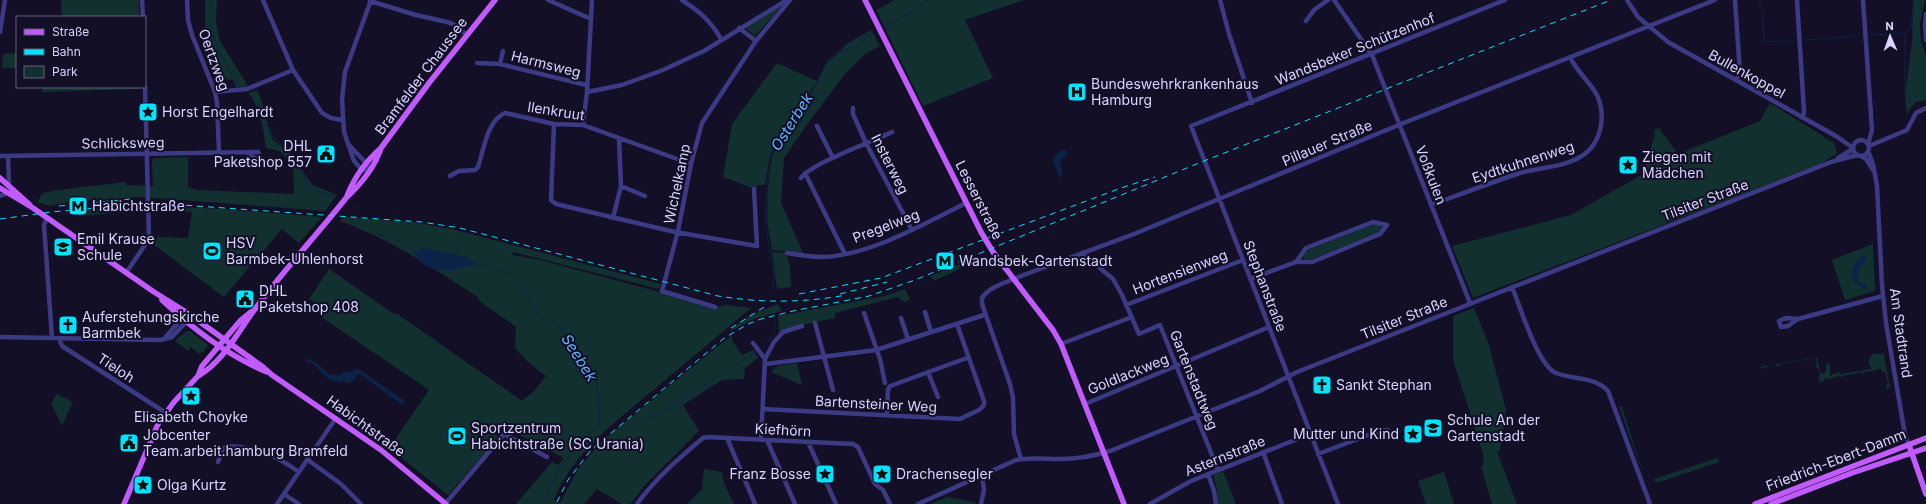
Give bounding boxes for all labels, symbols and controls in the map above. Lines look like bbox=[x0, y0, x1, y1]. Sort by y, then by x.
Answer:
street label: Wandsbeker Schützenhof bbox=[1273, 9, 1437, 88]
street label: Bramfelder Chaussee bbox=[371, 14, 470, 138]
legend bbox=[16, 16, 146, 88]
north arrow bbox=[1870, 16, 1910, 56]
text: N bbox=[1885, 19, 1894, 33]
text: Straße bbox=[52, 24, 89, 39]
street label: Oertzweg bbox=[195, 27, 234, 93]
text: Bahn bbox=[52, 44, 81, 59]
street label: Bullenkoppel bbox=[1706, 45, 1789, 102]
street label: Harmsweg bbox=[509, 47, 583, 80]
text: Park bbox=[52, 64, 78, 79]
place label: Bundeswehrkrankenhaus Hamburg bbox=[1091, 75, 1259, 108]
hospital icon: Bundeswehrkrankenhaus Hamburg bbox=[1066, 81, 1088, 103]
water label: Osterbek bbox=[766, 89, 817, 154]
street label: Ilenkruut bbox=[526, 98, 586, 123]
place icon: Horst Engelhardt bbox=[137, 101, 159, 123]
place label: Horst Engelhardt bbox=[162, 103, 274, 120]
street label: Pillauer Straße bbox=[1279, 116, 1374, 169]
street label: Insterweg bbox=[868, 131, 913, 197]
street label: Schlicksweg bbox=[81, 133, 165, 152]
place label: DHL Paketshop 557 bbox=[214, 137, 312, 170]
street label: Eydtkuhnenweg bbox=[1470, 137, 1576, 186]
street label: Wichelkamp bbox=[660, 142, 693, 225]
public building icon: DHL Paketshop 557 bbox=[315, 143, 337, 165]
street label: Voßkulen bbox=[1412, 143, 1450, 207]
place label: Ziegen mit Mädchen bbox=[1642, 148, 1712, 181]
place icon: Ziegen mit Mädchen bbox=[1617, 154, 1639, 176]
street label: Lesserstraße bbox=[952, 158, 1007, 242]
street label: Tilsiter Straße bbox=[1659, 175, 1751, 224]
metro station icon: Habichtstraße bbox=[67, 195, 89, 217]
place label: Habichtstraße bbox=[92, 197, 185, 214]
street label: Pregelweg bbox=[850, 205, 922, 246]
place label: Emil Krause Schule bbox=[77, 230, 155, 263]
place label: HSV Barmbek-Uhlenhorst bbox=[226, 234, 364, 267]
school or university icon: Emil Krause Schule bbox=[52, 236, 74, 258]
street label: Stephanstraße bbox=[1240, 238, 1291, 334]
sports icon: HSV Barmbek-Uhlenhorst bbox=[201, 240, 223, 262]
street label: Hortensienweg bbox=[1130, 246, 1230, 297]
metro station icon: Wandsbek-Gartenstadt bbox=[934, 250, 956, 272]
place label: Wandsbek-Gartenstadt bbox=[959, 252, 1113, 269]
place label: DHL Paketshop 408 bbox=[259, 282, 359, 315]
street label: Am Stadtrand bbox=[1887, 287, 1916, 379]
public building icon: DHL Paketshop 408 bbox=[234, 288, 256, 310]
street label: Tilsiter Straße bbox=[1358, 292, 1450, 343]
place label: Auferstehungskirche Barmbek bbox=[82, 308, 220, 341]
church icon: Auferstehungskirche Barmbek bbox=[57, 314, 79, 336]
street label: Gartenstadtweg bbox=[1167, 327, 1222, 432]
water label: Seebek bbox=[557, 330, 602, 386]
street label: Tieloh bbox=[95, 349, 138, 386]
street label: Goldlackweg bbox=[1085, 350, 1171, 397]
church icon: Sankt Stephan bbox=[1311, 374, 1333, 396]
place label: Sankt Stephan bbox=[1336, 376, 1432, 393]
place icon: Elisabeth Choyke bbox=[180, 385, 202, 407]
street label: Habichtstraße bbox=[324, 391, 409, 460]
street label: Bartensteiner Weg bbox=[815, 392, 938, 415]
place label: Elisabeth Choyke bbox=[134, 408, 248, 425]
place label: Schule An der Gartenstadt bbox=[1447, 411, 1540, 444]
school or university icon: Schule An der Gartenstadt bbox=[1422, 417, 1444, 439]
place label: Sportzentrum Habichtstraße (SC Urania) bbox=[471, 419, 644, 452]
street label: Kiefhörn bbox=[754, 420, 812, 439]
place icon: Mutter und Kind bbox=[1402, 423, 1424, 445]
sports icon: Sportzentrum Habichtstraße (SC Urania) bbox=[446, 425, 468, 447]
place label: Mutter und Kind bbox=[1293, 425, 1399, 442]
street label: Friedrich-Ebert-Damm bbox=[1763, 425, 1908, 494]
place label: Jobcenter Team.arbeit.hamburg Bramfeld bbox=[143, 426, 348, 459]
public building icon: Jobcenter Team.arbeit.hamburg Bramfeld bbox=[118, 432, 140, 454]
street label: Asternstraße bbox=[1182, 432, 1268, 479]
place icon: Franz Bosse bbox=[814, 463, 836, 485]
place icon: Drachensegler bbox=[871, 463, 893, 485]
place label: Franz Bosse bbox=[730, 465, 811, 482]
place label: Drachensegler bbox=[896, 465, 993, 482]
place icon: Olga Kurtz bbox=[132, 474, 154, 496]
place label: Olga Kurtz bbox=[157, 476, 227, 493]

